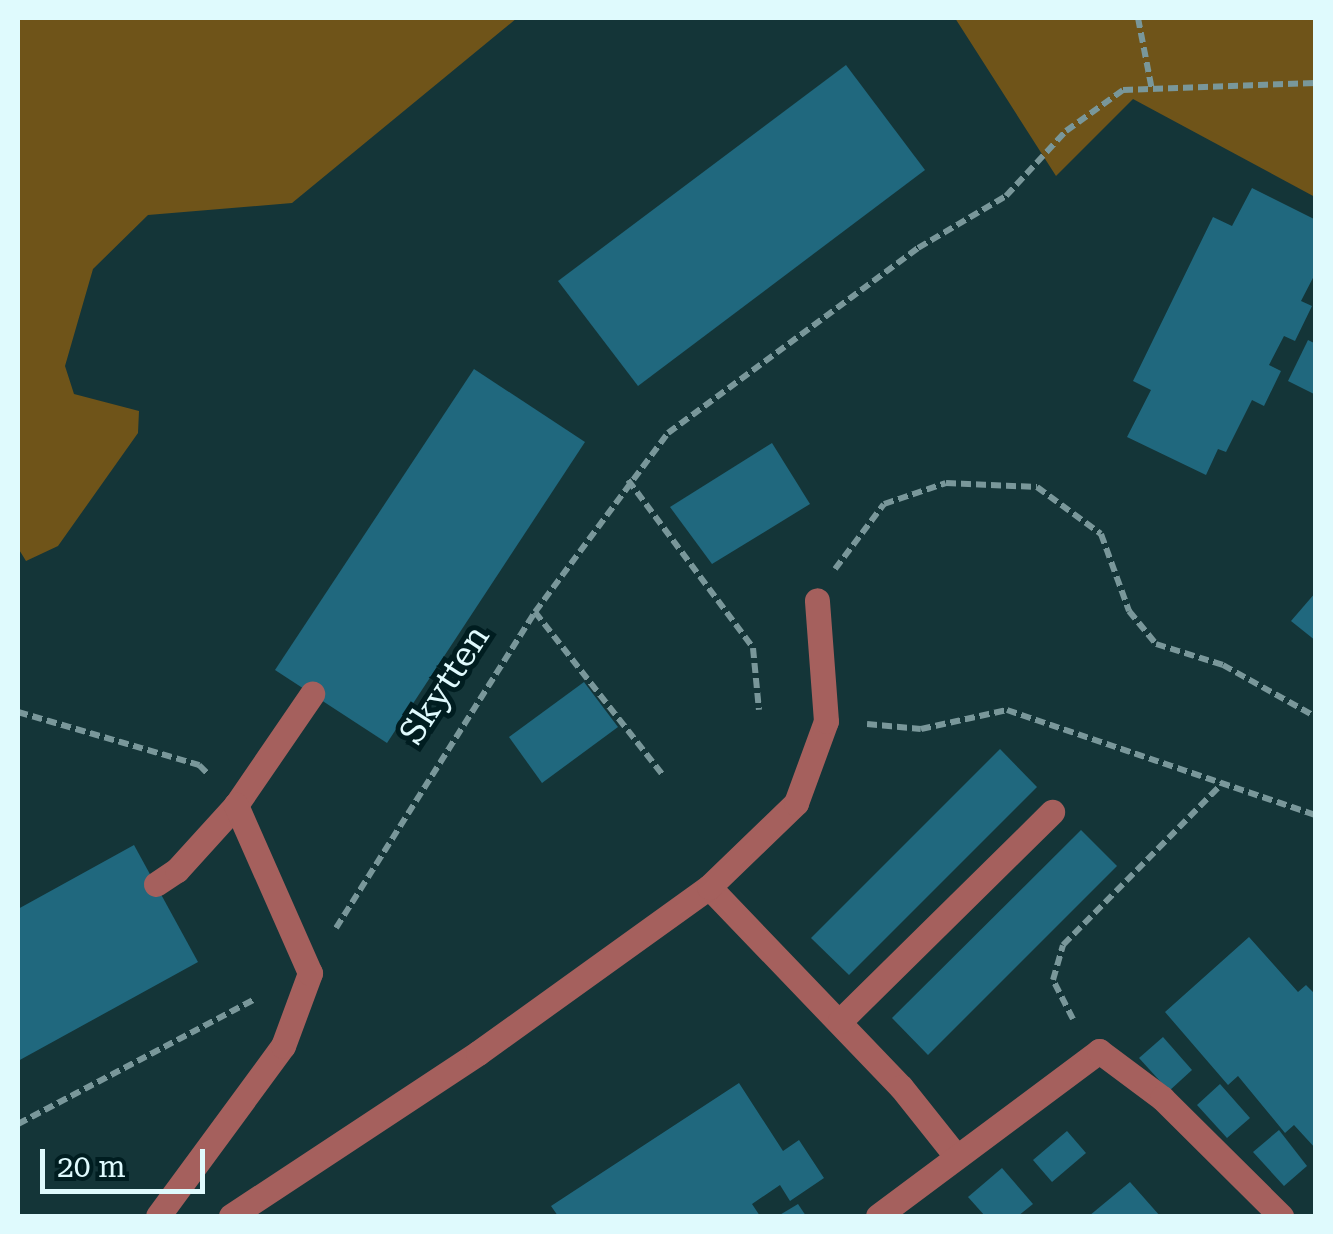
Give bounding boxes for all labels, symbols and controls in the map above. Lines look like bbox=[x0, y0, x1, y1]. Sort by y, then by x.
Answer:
street label: Skytten bbox=[391, 618, 499, 752]
scale bar bbox=[45, 1129, 210, 1191]
text: 20 m bbox=[57, 1149, 126, 1184]

